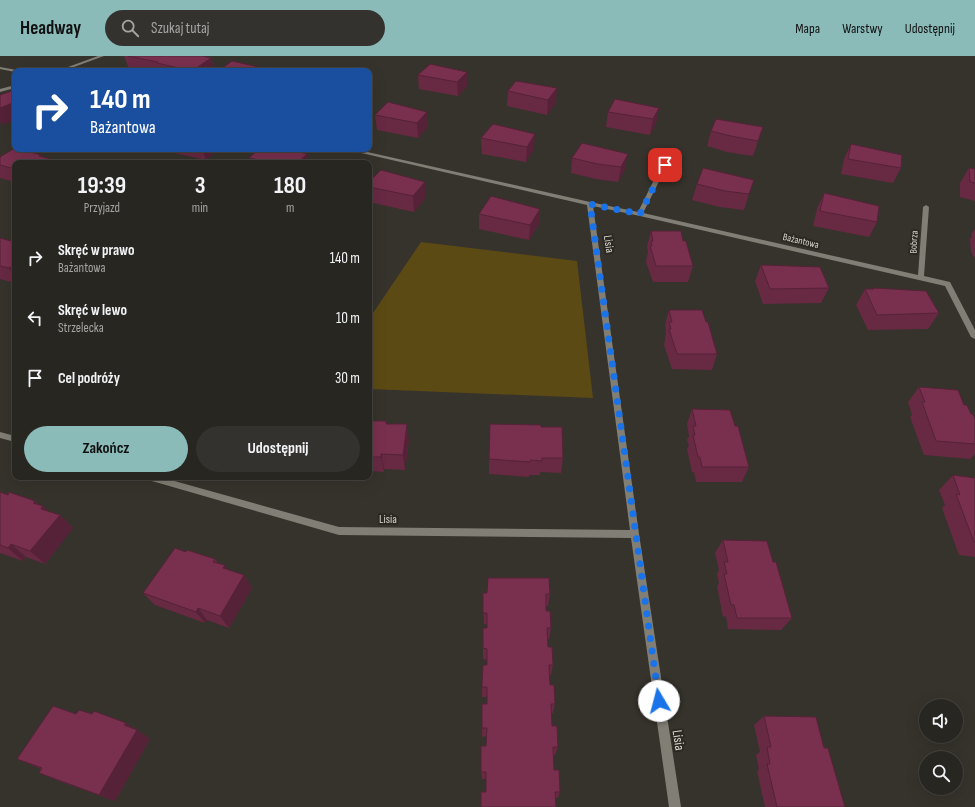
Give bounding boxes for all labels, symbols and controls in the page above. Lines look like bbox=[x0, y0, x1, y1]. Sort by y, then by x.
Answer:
search box bbox=[105, 10, 385, 46]
text: Headway bbox=[20, 17, 81, 40]
icon: search bbox=[119, 17, 141, 39]
text: Szukaj tutaj bbox=[151, 19, 209, 38]
text: Mapa bbox=[795, 20, 820, 37]
text: Warstwy bbox=[842, 20, 883, 37]
text: Udostępnij bbox=[905, 20, 955, 37]
text: 140 m bbox=[90, 83, 151, 116]
icon: right bbox=[24, 84, 76, 136]
text: Bażantowa bbox=[90, 117, 156, 138]
pin bbox=[648, 148, 682, 182]
icon: arrive bbox=[654, 154, 676, 176]
text: 19:39 bbox=[78, 171, 126, 200]
text: 3 bbox=[195, 171, 205, 200]
text: 180 bbox=[274, 171, 306, 200]
text: Przyjazd bbox=[84, 200, 120, 216]
text: min bbox=[192, 200, 208, 216]
text: m bbox=[286, 200, 294, 216]
street label: Bobrza bbox=[907, 230, 921, 254]
street label: Bażantowa bbox=[782, 231, 820, 251]
street label: Lisia bbox=[600, 234, 617, 254]
text: Skręć w prawo bbox=[58, 241, 135, 260]
icon: right bbox=[24, 247, 46, 269]
text: 140 m bbox=[330, 249, 360, 268]
text: Bażantowa bbox=[58, 260, 106, 276]
text: Skręć w lewo bbox=[58, 301, 127, 320]
icon: left bbox=[24, 307, 46, 329]
text: 10 m bbox=[336, 309, 360, 328]
text: Strzelecka bbox=[58, 320, 104, 336]
icon: arrive bbox=[24, 367, 46, 389]
text: Cel podróży bbox=[58, 369, 120, 388]
text: 30 m bbox=[335, 369, 360, 388]
button: Zakończ bbox=[24, 426, 188, 472]
button: Udostępnij bbox=[196, 426, 360, 472]
street label: Lisia bbox=[379, 512, 397, 527]
position arrow bbox=[638, 680, 680, 722]
map controls bbox=[919, 699, 963, 795]
button: sound bbox=[919, 699, 963, 743]
street label: Lisia bbox=[669, 729, 688, 752]
button: search bbox=[919, 751, 963, 795]

